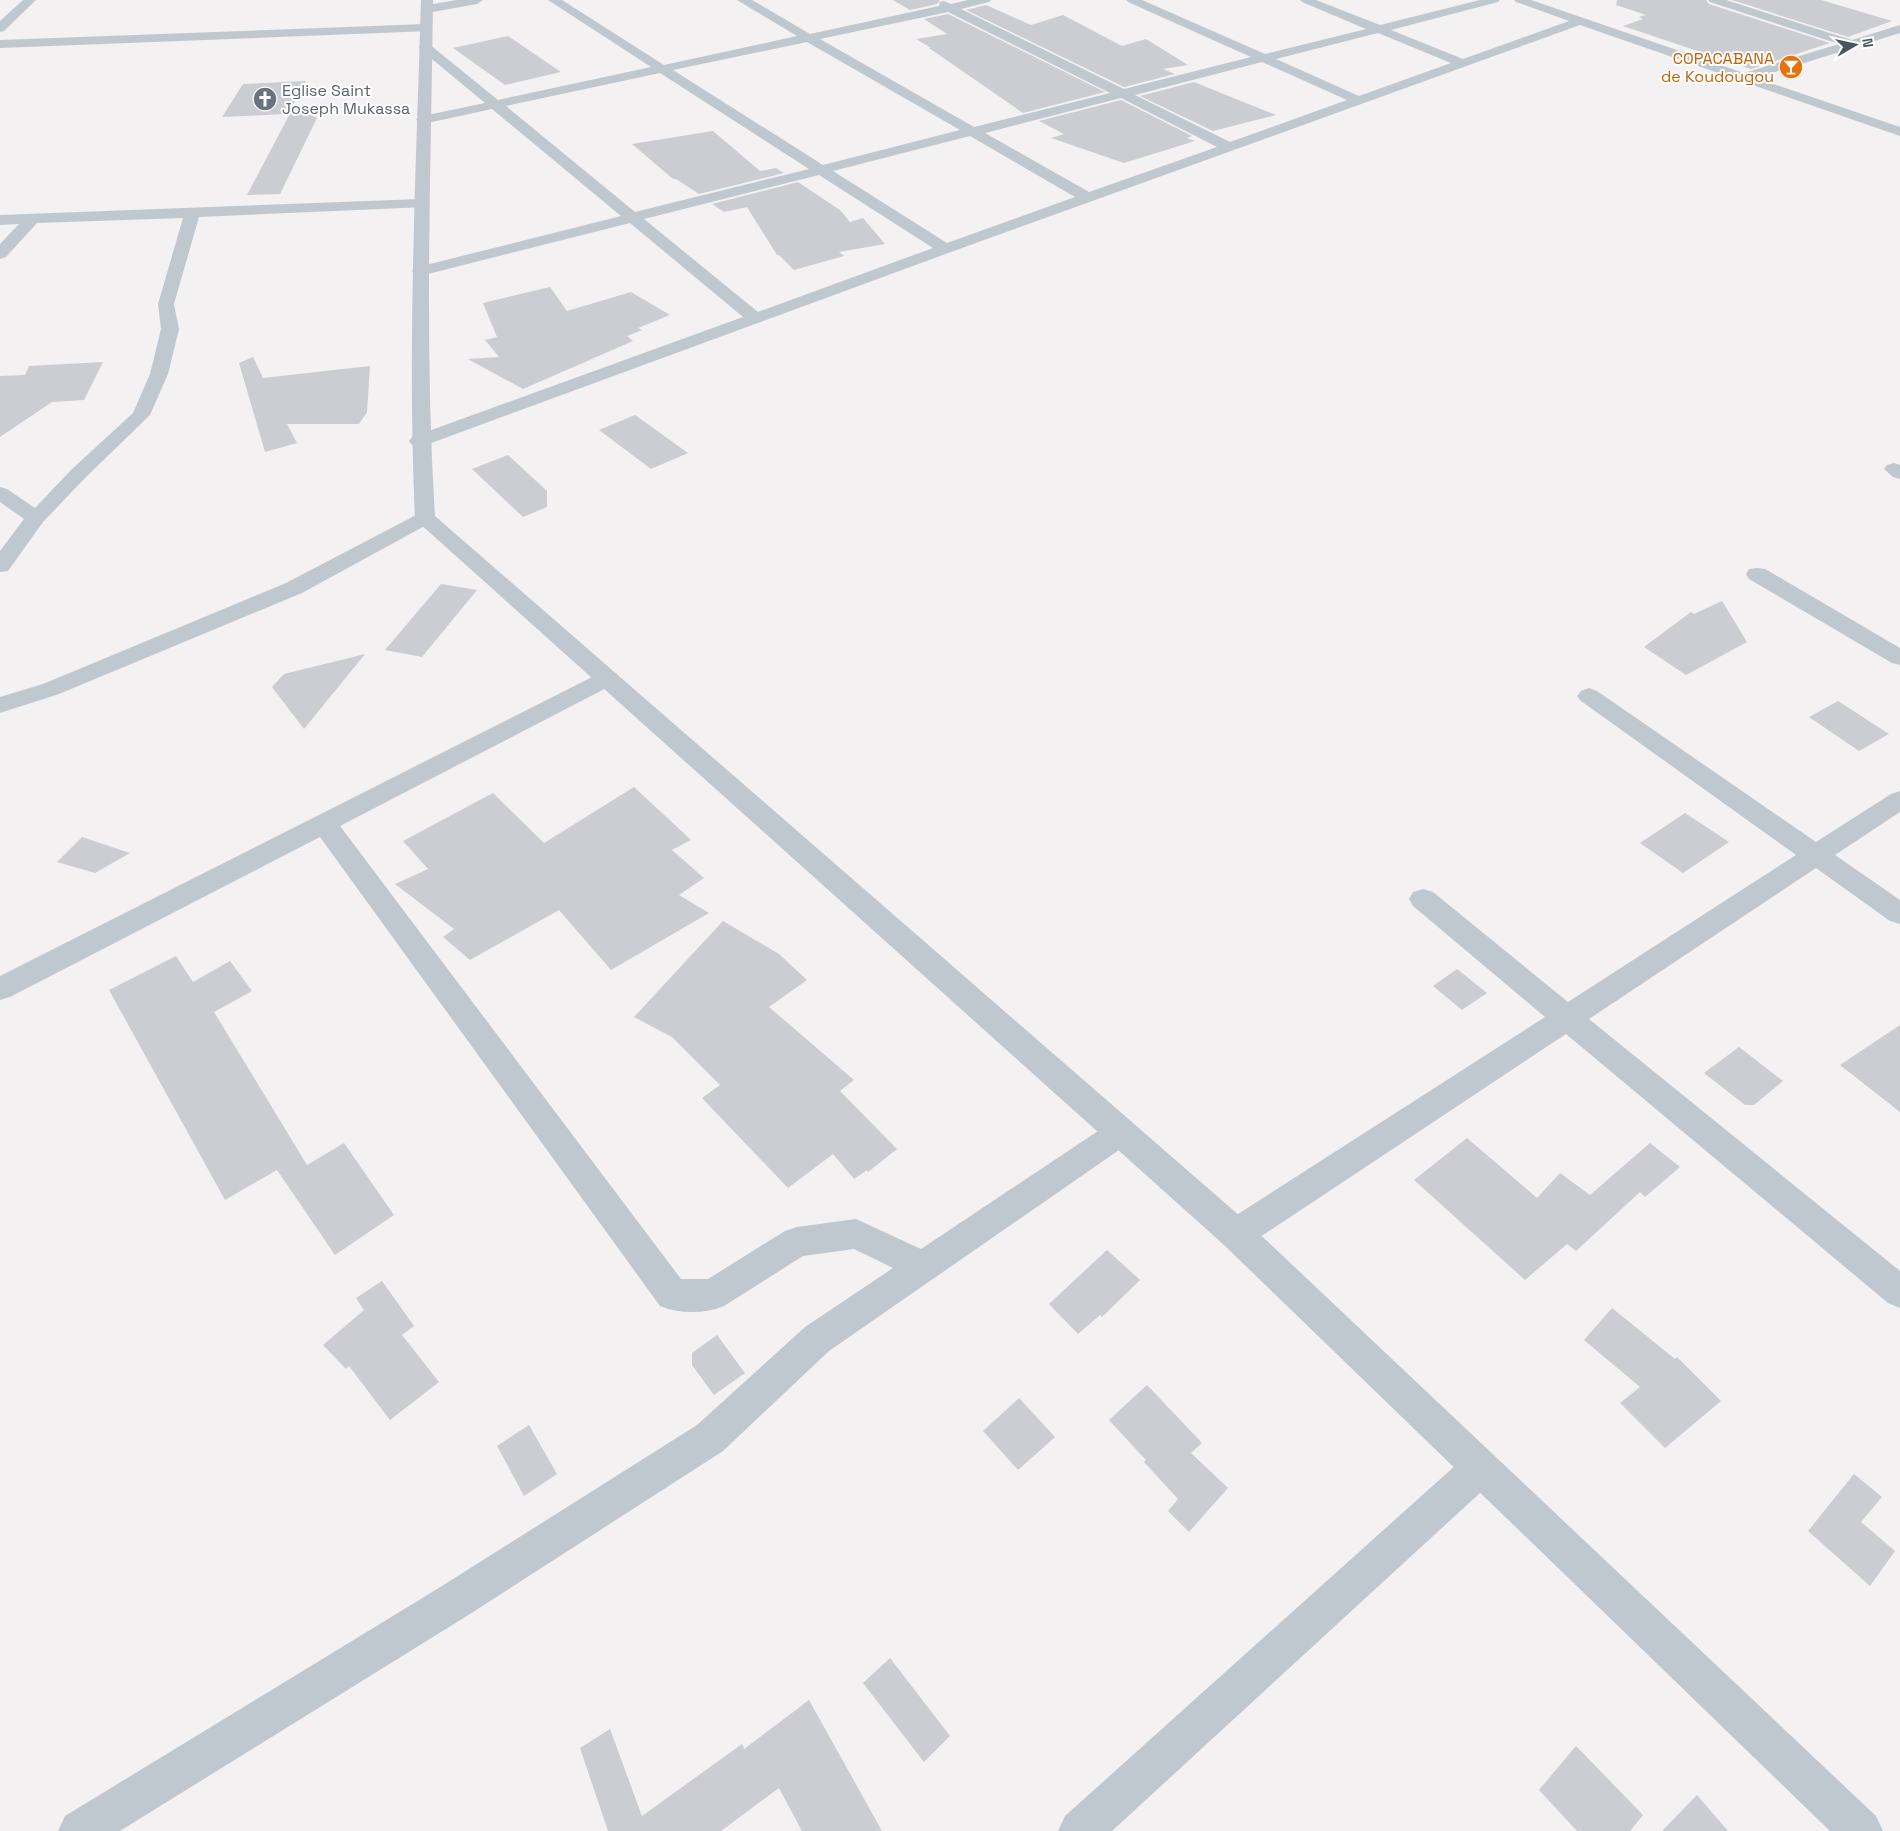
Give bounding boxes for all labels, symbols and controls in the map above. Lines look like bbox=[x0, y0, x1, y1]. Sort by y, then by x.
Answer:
north arrow bbox=[1830, 20, 1880, 70]
text: N bbox=[1858, 37, 1877, 49]
place label: COPACABANA de Koudougou bbox=[1661, 48, 1774, 87]
bar icon: COPACABANA de Koudougou bbox=[1778, 54, 1804, 80]
place label: Eglise Saint Joseph Mukassa bbox=[282, 80, 410, 119]
church icon: Eglise Saint Joseph Mukassa bbox=[252, 86, 278, 112]

